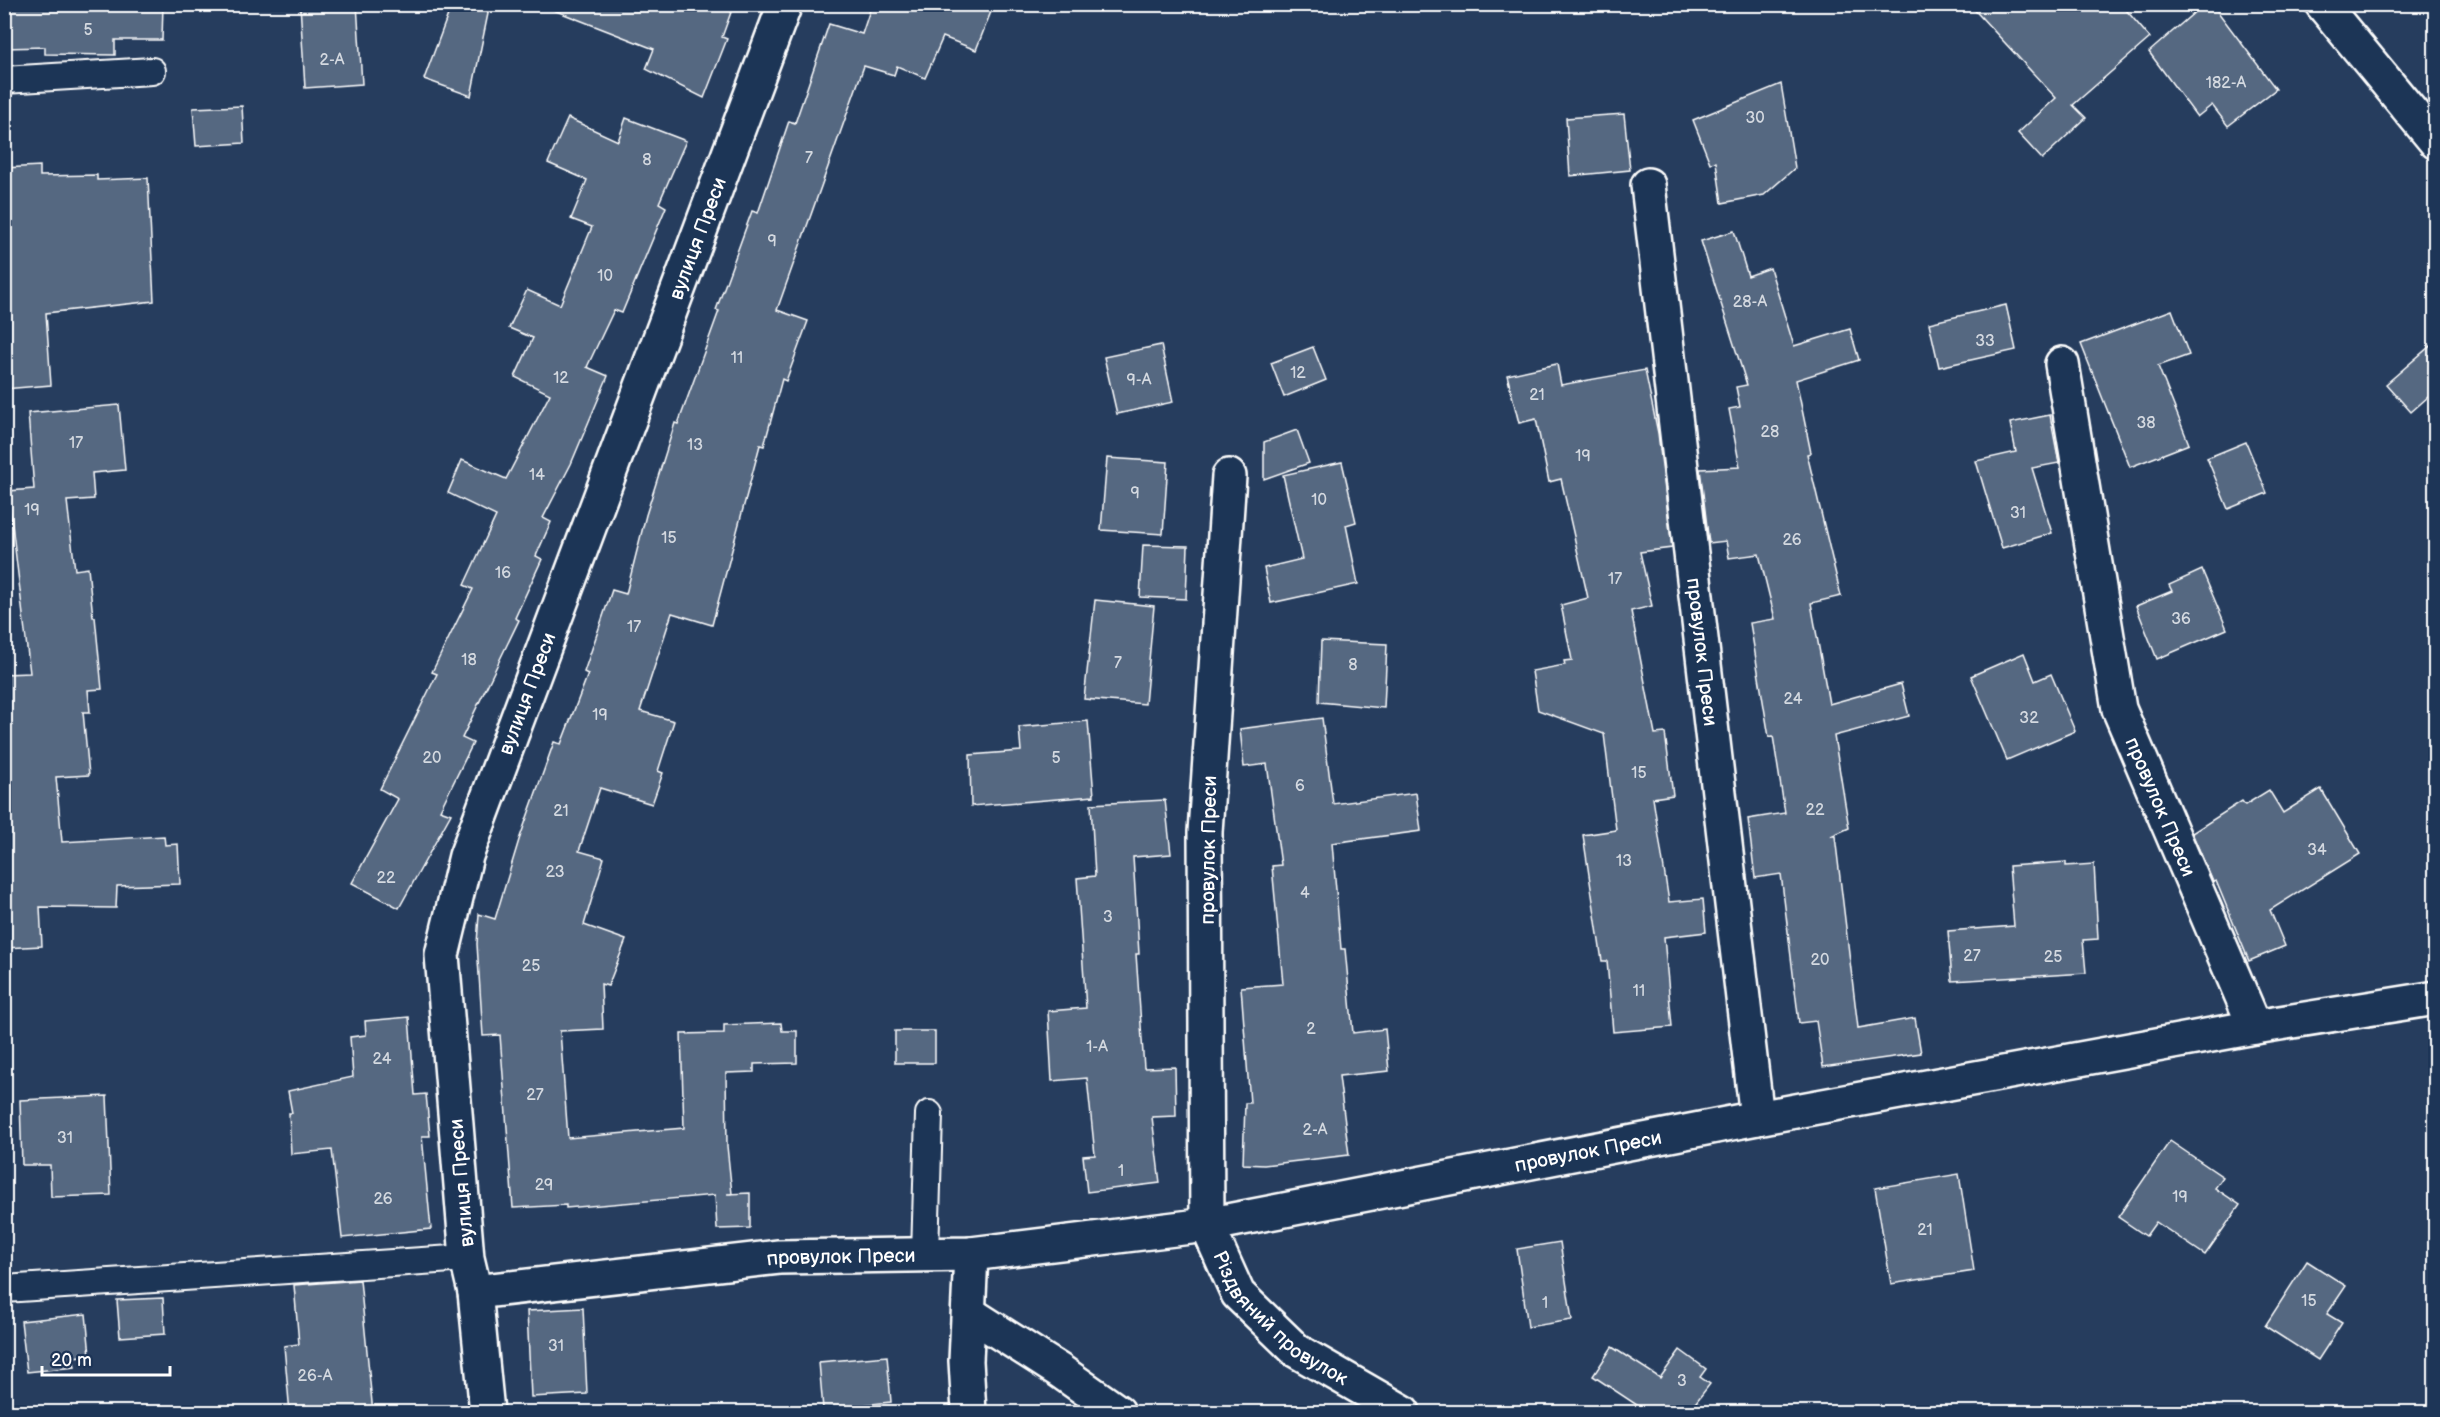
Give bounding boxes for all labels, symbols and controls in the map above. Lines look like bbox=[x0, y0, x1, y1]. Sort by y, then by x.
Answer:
house number: 5 bbox=[83, 21, 93, 40]
house number: 2-А bbox=[320, 51, 345, 70]
house number: 182-А bbox=[2206, 74, 2247, 93]
house number: 30 bbox=[1745, 109, 1765, 128]
house number: 7 bbox=[805, 149, 813, 168]
house number: 8 bbox=[642, 151, 652, 170]
street label: вулиця Преси bbox=[664, 174, 732, 303]
house number: 9 bbox=[767, 232, 777, 251]
house number: 10 bbox=[597, 267, 613, 286]
house number: 28-А bbox=[1733, 293, 1767, 312]
house number: 33 bbox=[1975, 332, 1995, 351]
house number: 11 bbox=[731, 349, 743, 368]
house number: 12 bbox=[1290, 364, 1306, 383]
house number: 12 bbox=[553, 369, 569, 388]
house number: 9-А bbox=[1127, 371, 1152, 390]
house number: 21 bbox=[1529, 386, 1545, 405]
house number: 38 bbox=[2136, 414, 2156, 433]
house number: 28 bbox=[1761, 423, 1779, 442]
house number: 17 bbox=[69, 434, 83, 453]
house number: 13 bbox=[687, 436, 703, 455]
house number: 19 bbox=[1575, 447, 1591, 466]
house number: 14 bbox=[529, 466, 545, 485]
house number: 9 bbox=[1130, 484, 1140, 503]
house number: 10 bbox=[1311, 491, 1327, 510]
house number: 19 bbox=[24, 501, 40, 520]
house number: 31 bbox=[2010, 504, 2026, 523]
house number: 15 bbox=[661, 529, 677, 548]
house number: 26 bbox=[1782, 531, 1802, 550]
house number: 16 bbox=[495, 564, 511, 583]
house number: 17 bbox=[1608, 570, 1622, 589]
street label: провулок Преси bbox=[1681, 576, 1722, 727]
house number: 36 bbox=[2171, 610, 2191, 629]
house number: 17 bbox=[627, 618, 641, 637]
street label: вулиця Преси bbox=[494, 629, 562, 758]
house number: 18 bbox=[461, 651, 477, 670]
house number: 7 bbox=[1114, 654, 1122, 673]
house number: 8 bbox=[1348, 656, 1358, 675]
house number: 24 bbox=[1784, 690, 1803, 709]
house number: 19 bbox=[592, 706, 608, 725]
house number: 32 bbox=[2019, 709, 2039, 728]
street label: провулок Преси bbox=[2119, 734, 2200, 881]
house number: 20 bbox=[423, 749, 441, 768]
house number: 5 bbox=[1051, 749, 1061, 768]
house number: 15 bbox=[1631, 764, 1647, 783]
street label: провулок Преси bbox=[1196, 775, 1222, 925]
house number: 6 bbox=[1295, 777, 1305, 796]
house number: 22 bbox=[1806, 801, 1825, 820]
house number: 21 bbox=[553, 802, 569, 821]
house number: 34 bbox=[2307, 841, 2327, 860]
house number: 13 bbox=[1616, 852, 1632, 871]
house number: 23 bbox=[546, 863, 565, 882]
house number: 22 bbox=[377, 869, 396, 888]
house number: 4 bbox=[1300, 884, 1310, 903]
house number: 3 bbox=[1103, 908, 1113, 927]
house number: 27 bbox=[1963, 947, 1981, 966]
house number: 25 bbox=[2044, 948, 2062, 967]
house number: 20 bbox=[1811, 951, 1829, 970]
house number: 25 bbox=[522, 957, 540, 976]
house number: 11 bbox=[1633, 982, 1645, 1001]
house number: 2 bbox=[1306, 1020, 1316, 1039]
house number: 1-А bbox=[1086, 1038, 1108, 1057]
house number: 24 bbox=[373, 1050, 392, 1069]
house number: 27 bbox=[526, 1086, 544, 1105]
street label: вулиця Преси bbox=[444, 1118, 480, 1248]
house number: 2-А bbox=[1303, 1121, 1328, 1140]
street label: провулок Преси bbox=[1513, 1126, 1664, 1178]
house number: 31 bbox=[57, 1129, 73, 1148]
house number: 1 bbox=[1118, 1162, 1124, 1181]
house number: 29 bbox=[535, 1176, 553, 1195]
house number: 19 bbox=[2172, 1188, 2188, 1207]
house number: 26 bbox=[373, 1190, 393, 1209]
house number: 21 bbox=[1917, 1221, 1933, 1240]
street label: провулок Преси bbox=[765, 1244, 916, 1271]
street label: Різдвяний провулок bbox=[1207, 1247, 1353, 1391]
house number: 15 bbox=[2301, 1292, 2317, 1311]
house number: 1 bbox=[1542, 1294, 1548, 1313]
house number: 31 bbox=[548, 1337, 564, 1356]
scale bar bbox=[42, 1339, 170, 1377]
text: 20 m bbox=[51, 1350, 92, 1371]
house number: 26-А bbox=[298, 1367, 333, 1386]
house number: 3 bbox=[1677, 1372, 1687, 1391]

